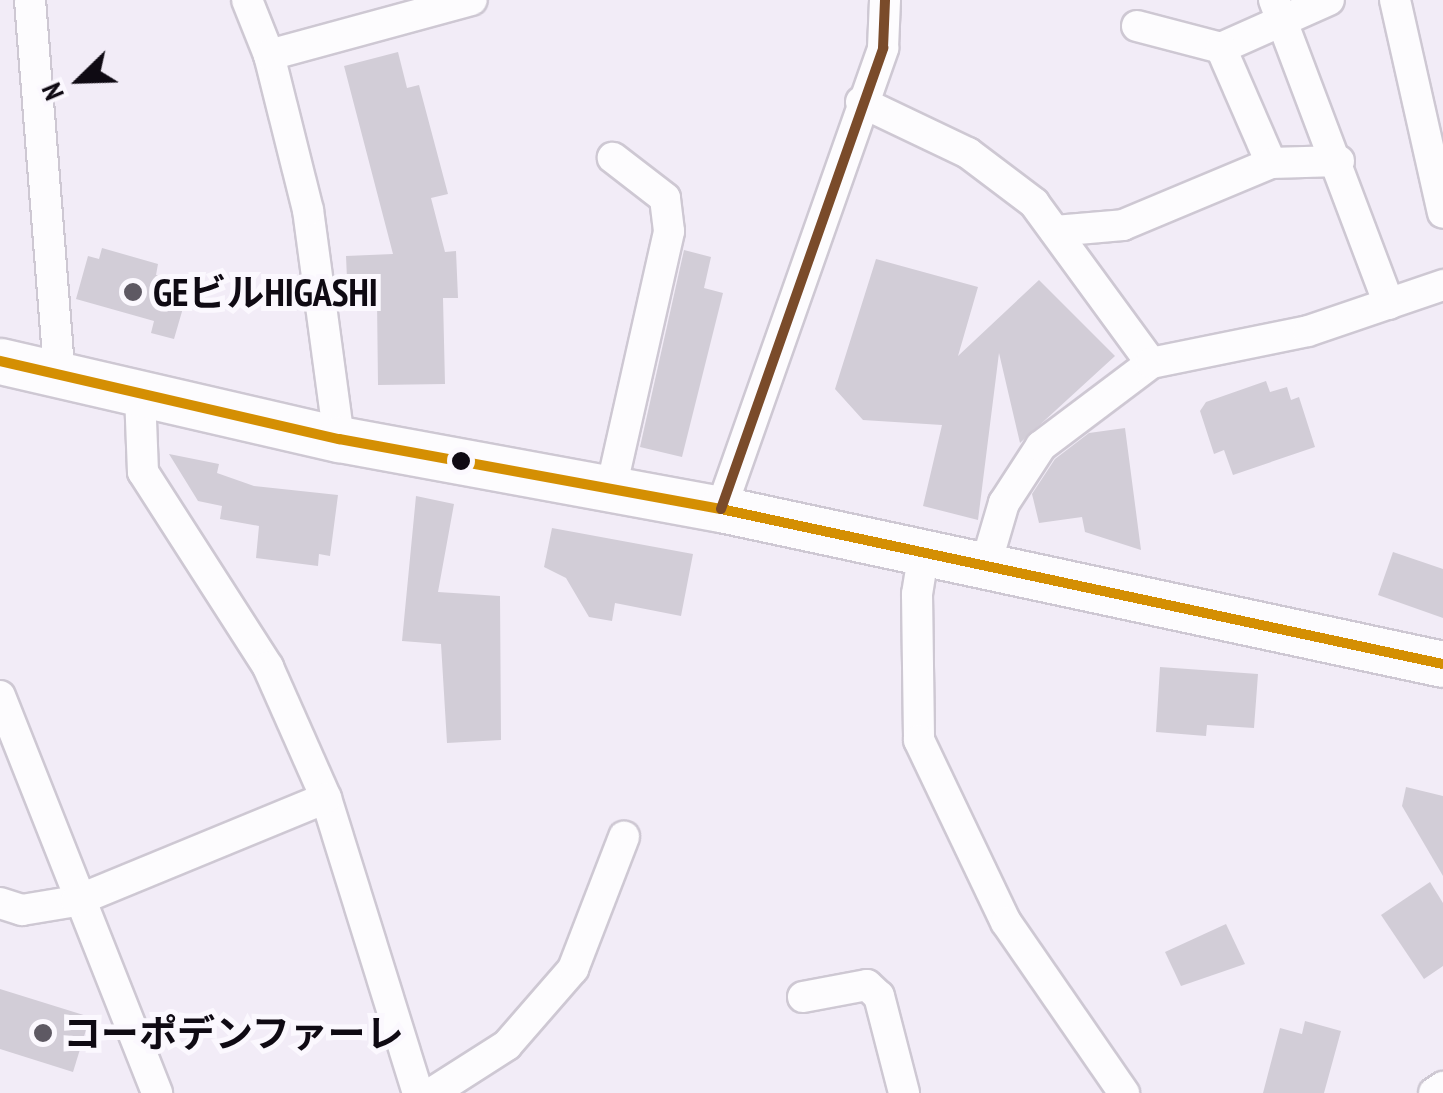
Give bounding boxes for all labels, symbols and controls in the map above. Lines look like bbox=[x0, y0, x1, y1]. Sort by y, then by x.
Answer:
north arrow bbox=[30, 30, 130, 130]
text: N bbox=[32, 78, 72, 106]
place label: GEビルHIGASHI bbox=[153, 269, 378, 315]
marker: GEビルHIGASHI bbox=[122, 281, 144, 303]
unlabelled marker bbox=[451, 451, 471, 471]
place label: コーポデンファーレ bbox=[63, 1010, 405, 1056]
marker: コーポデンファーレ bbox=[32, 1022, 54, 1044]

